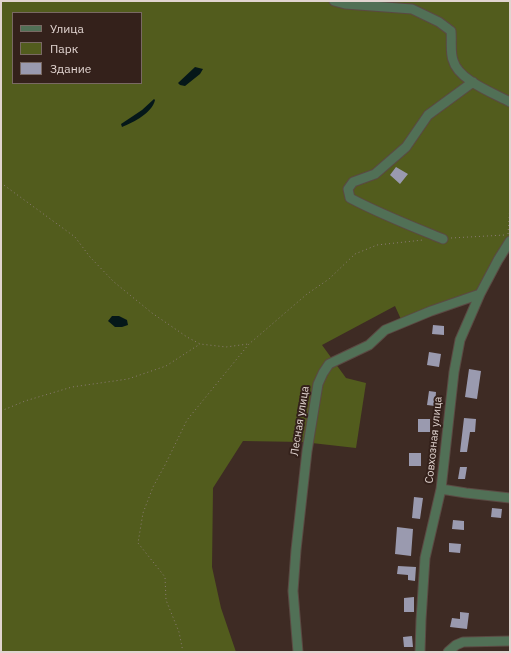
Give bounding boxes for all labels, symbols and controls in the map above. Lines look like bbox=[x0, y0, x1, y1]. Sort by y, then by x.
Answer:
legend bbox=[12, 12, 142, 84]
text: Улица bbox=[50, 21, 84, 36]
text: Парк bbox=[50, 41, 78, 56]
text: Здание bbox=[50, 61, 91, 76]
street label: Лесная улица bbox=[288, 385, 312, 457]
street label: Совхозная улица bbox=[423, 396, 445, 484]

